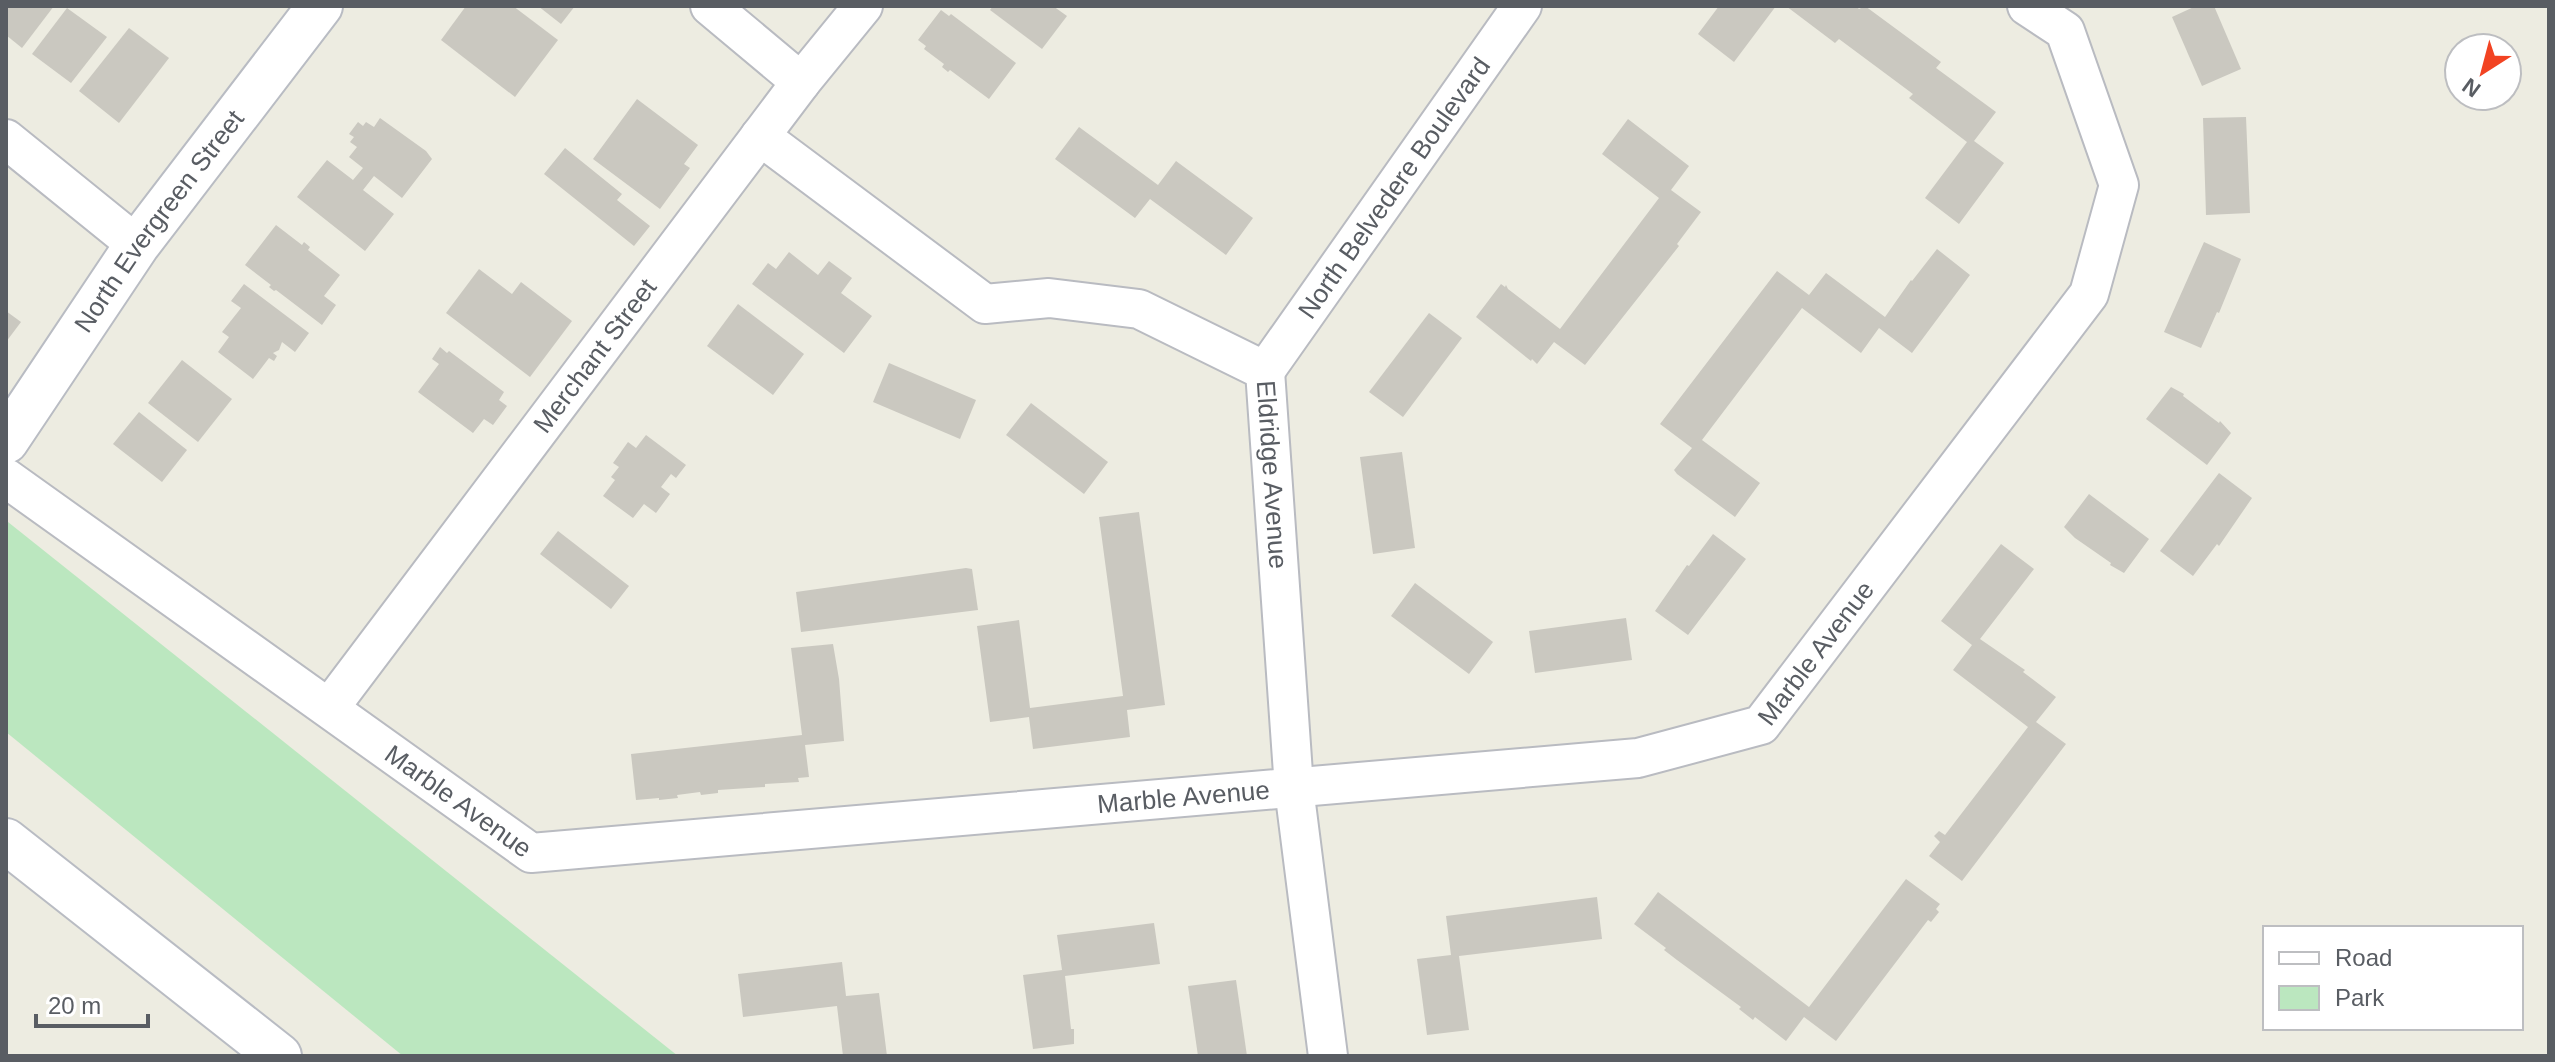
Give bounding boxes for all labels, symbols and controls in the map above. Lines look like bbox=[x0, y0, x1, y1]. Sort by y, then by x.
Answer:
north arrow bbox=[2443, 32, 2523, 112]
street label: North Belvedere Boulevard bbox=[1292, 52, 1496, 324]
text: N bbox=[2458, 73, 2485, 103]
street label: North Evergreen Street bbox=[68, 103, 250, 338]
street label: Merchant Street bbox=[527, 272, 663, 439]
street label: Eldridge Avenue bbox=[1251, 379, 1294, 570]
street label: Marble Avenue bbox=[1751, 575, 1880, 731]
street label: Marble Avenue bbox=[379, 739, 538, 864]
street label: Marble Avenue bbox=[1096, 775, 1271, 819]
legend bbox=[2263, 926, 2523, 1030]
text: Road bbox=[2335, 944, 2392, 971]
scale bar bbox=[36, 978, 148, 1028]
text: Park bbox=[2335, 984, 2385, 1011]
text: 20 m bbox=[48, 992, 101, 1019]

